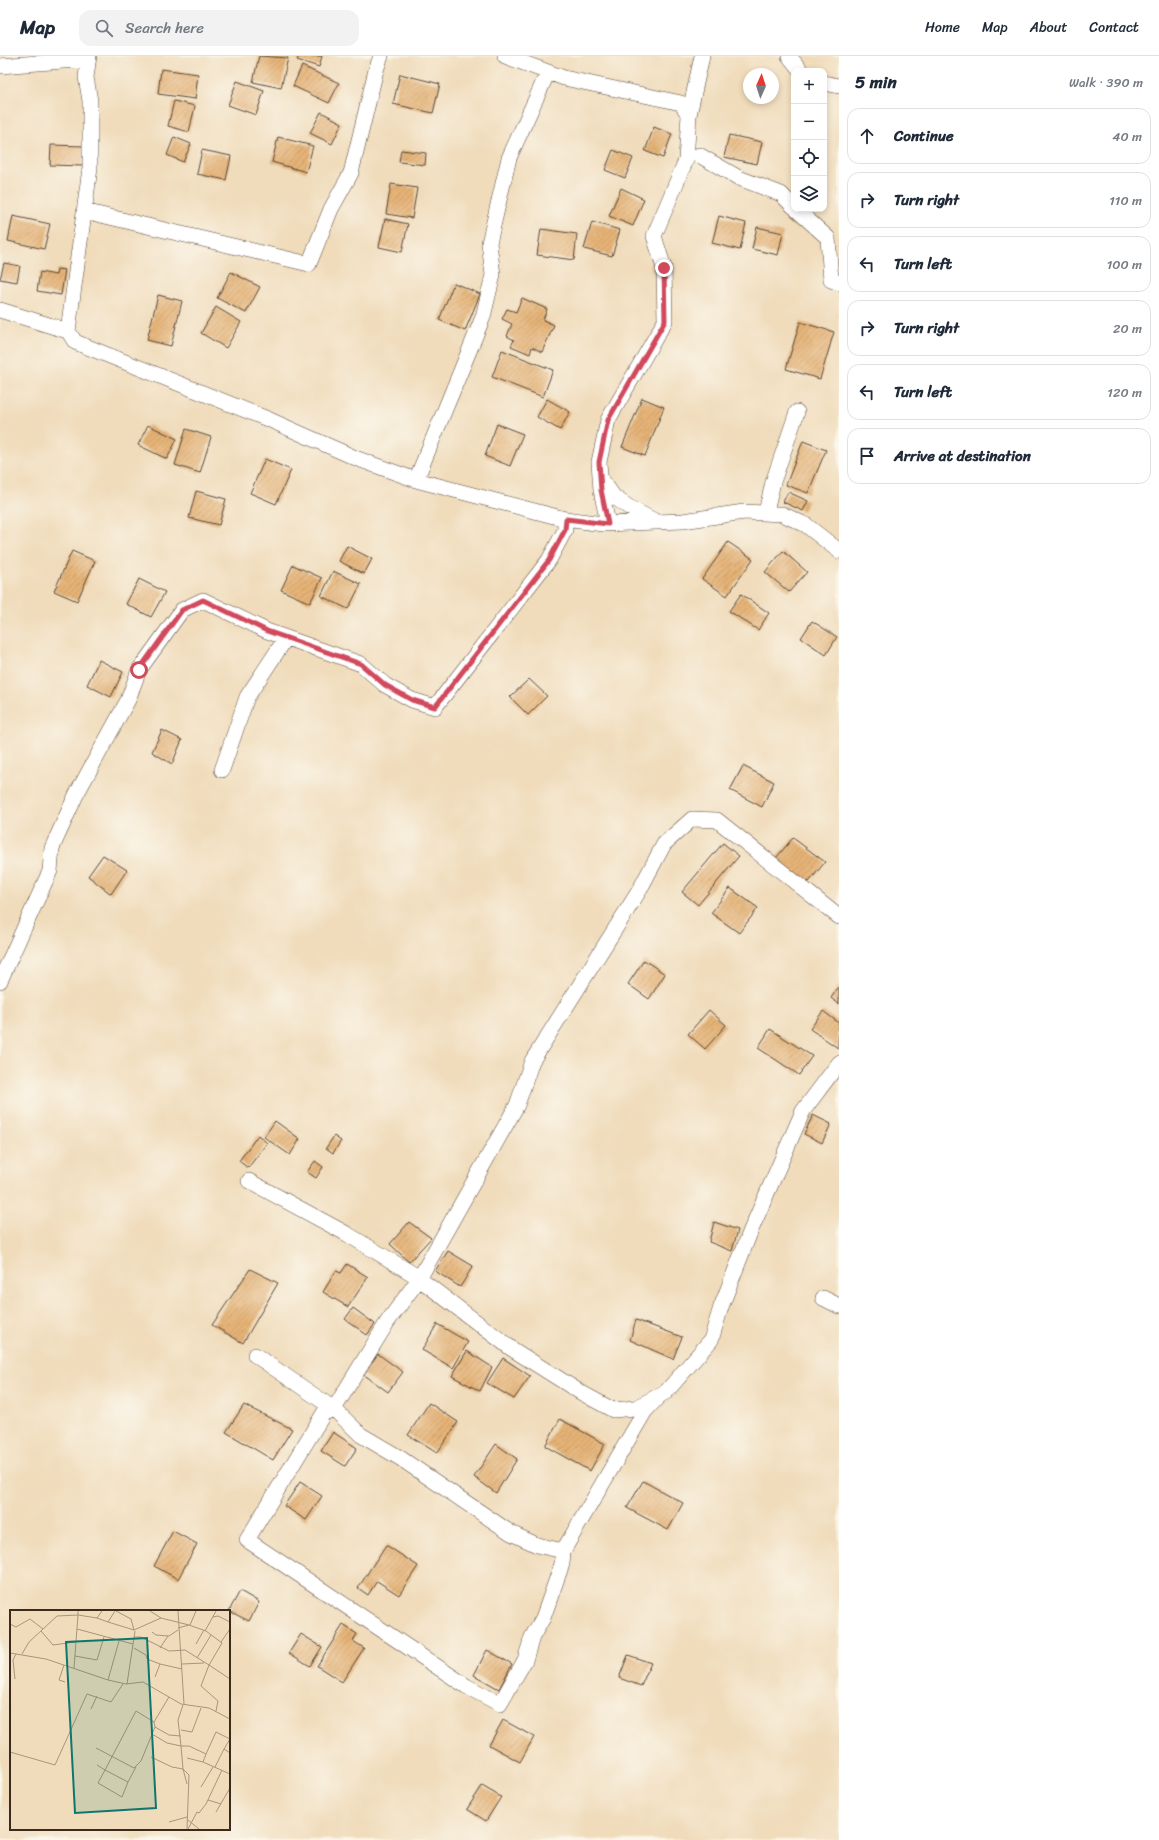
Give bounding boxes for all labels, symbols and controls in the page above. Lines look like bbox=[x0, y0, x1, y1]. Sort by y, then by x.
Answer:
search box bbox=[79, 10, 359, 46]
text: Map bbox=[20, 11, 55, 44]
text: Search here bbox=[125, 15, 204, 41]
text: Home bbox=[925, 15, 960, 40]
text: Map bbox=[982, 15, 1008, 40]
text: About bbox=[1030, 15, 1067, 40]
text: Contact bbox=[1089, 15, 1139, 40]
icon: search bbox=[93, 17, 115, 39]
text: 5 min bbox=[855, 67, 897, 97]
north arrow bbox=[743, 68, 779, 104]
map controls bbox=[791, 68, 827, 212]
button: + bbox=[791, 68, 827, 104]
text: Walk · 390 m bbox=[1069, 71, 1143, 94]
button: − bbox=[791, 104, 827, 140]
text: Continue bbox=[894, 123, 954, 149]
icon: ahead bbox=[856, 125, 878, 147]
text: 40 m bbox=[1112, 125, 1142, 148]
button: locate bbox=[791, 140, 827, 176]
button: layers bbox=[791, 176, 827, 212]
text: Turn right bbox=[894, 187, 959, 213]
icon: right bbox=[856, 189, 878, 211]
text: 110 m bbox=[1109, 189, 1142, 212]
text: Turn left bbox=[894, 251, 952, 277]
icon: left bbox=[856, 253, 878, 275]
text: 100 m bbox=[1107, 253, 1142, 276]
route end bbox=[655, 259, 673, 277]
text: Turn right bbox=[894, 315, 959, 341]
icon: right bbox=[856, 317, 878, 339]
text: 20 m bbox=[1113, 317, 1142, 340]
text: Turn left bbox=[894, 379, 952, 405]
icon: left bbox=[856, 381, 878, 403]
text: 120 m bbox=[1107, 381, 1142, 404]
text: Arrive at destination bbox=[894, 443, 1031, 469]
icon: arrive bbox=[856, 445, 878, 467]
route start bbox=[130, 661, 148, 679]
inset map bbox=[10, 1610, 230, 1830]

